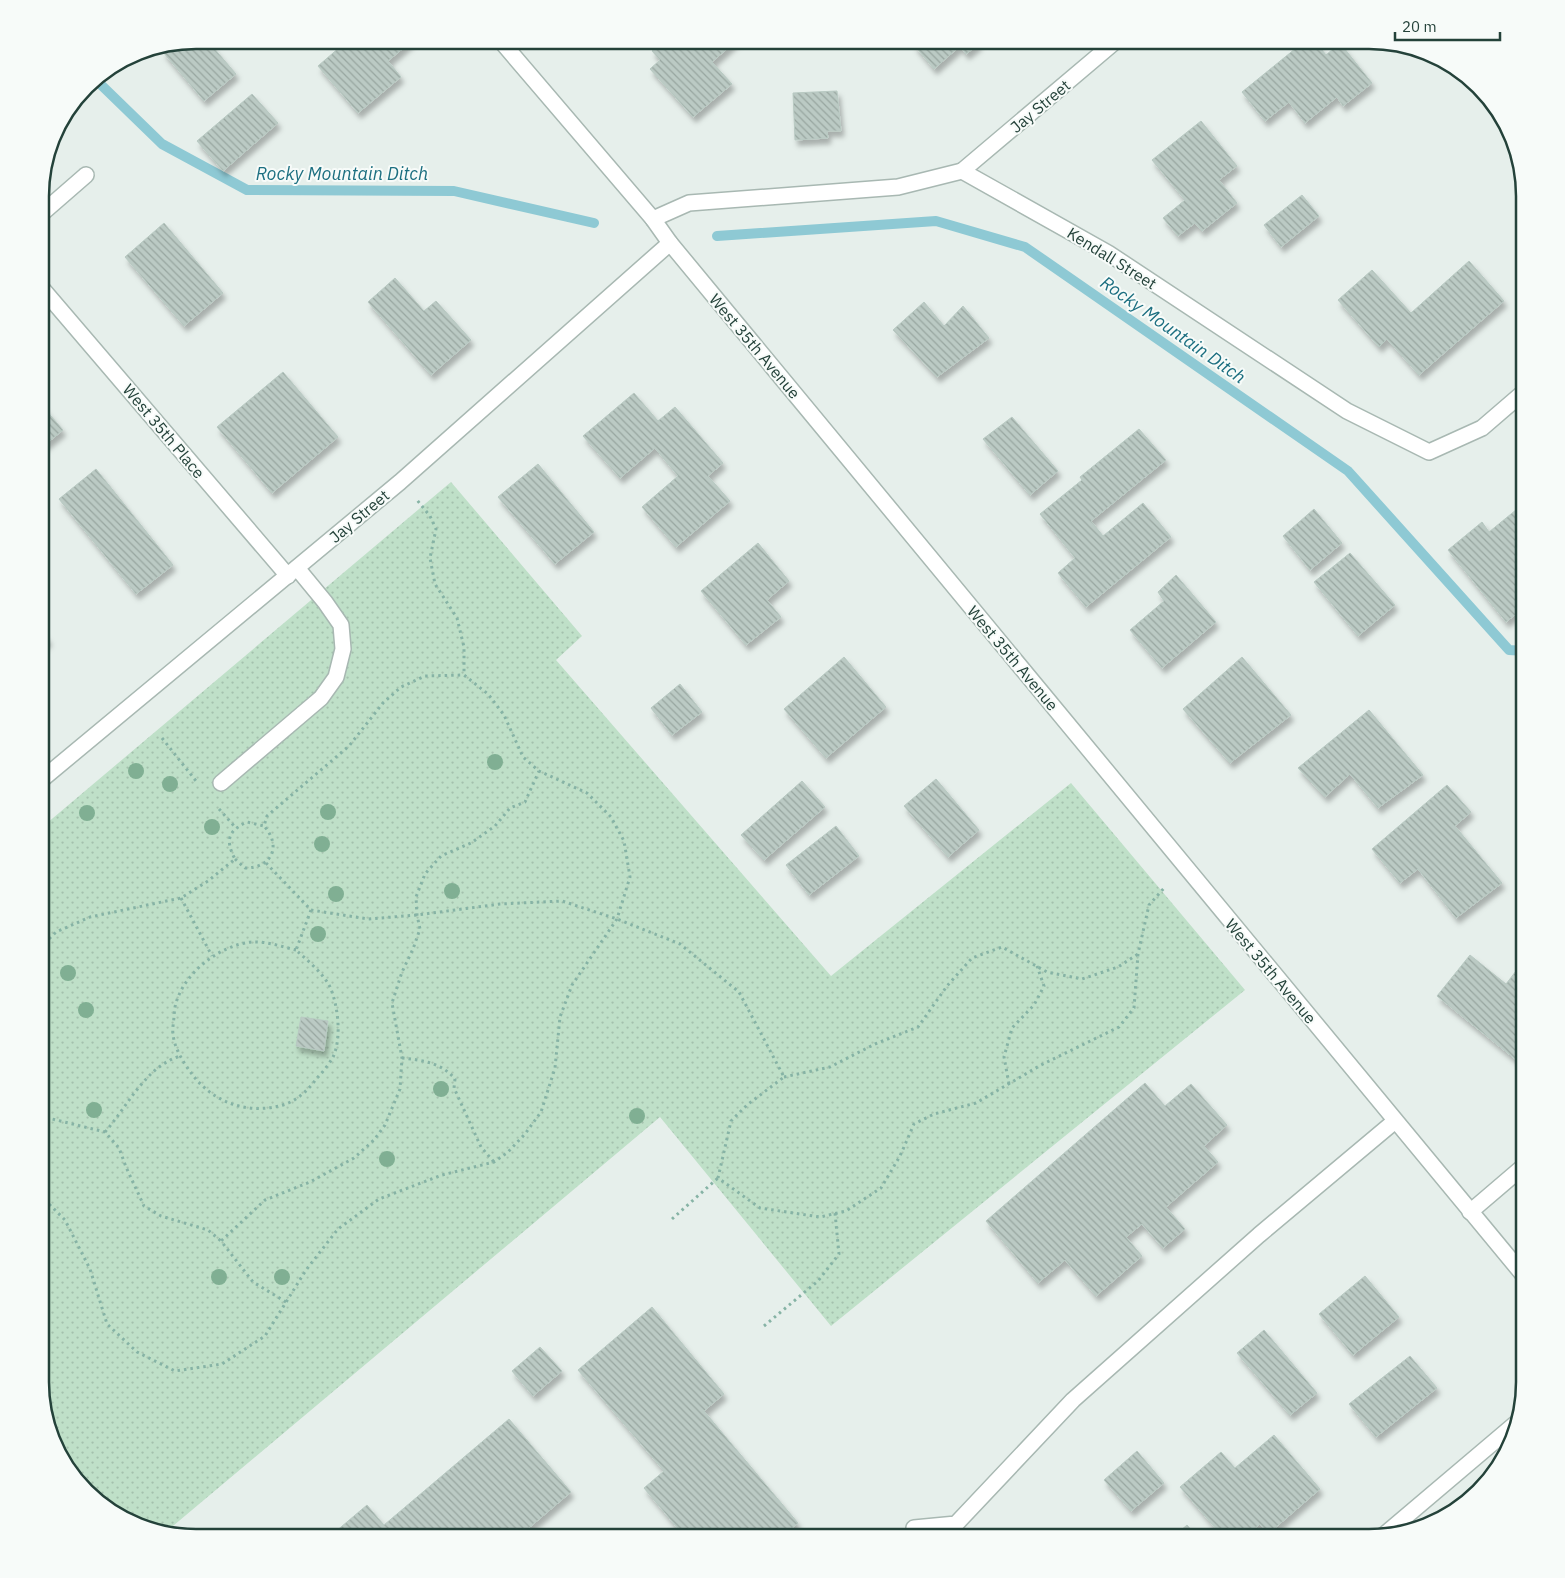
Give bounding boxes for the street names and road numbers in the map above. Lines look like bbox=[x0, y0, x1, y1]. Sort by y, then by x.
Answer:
street label: Jay Street bbox=[1006, 75, 1074, 137]
street label: Kendall Street bbox=[1064, 223, 1160, 293]
street label: West 35th Avenue bbox=[705, 289, 805, 403]
street label: West 35th Place bbox=[119, 380, 209, 482]
street label: Jay Street bbox=[325, 485, 393, 547]
street label: West 35th Avenue bbox=[963, 601, 1063, 715]
street label: West 35th Avenue bbox=[1221, 914, 1321, 1028]

